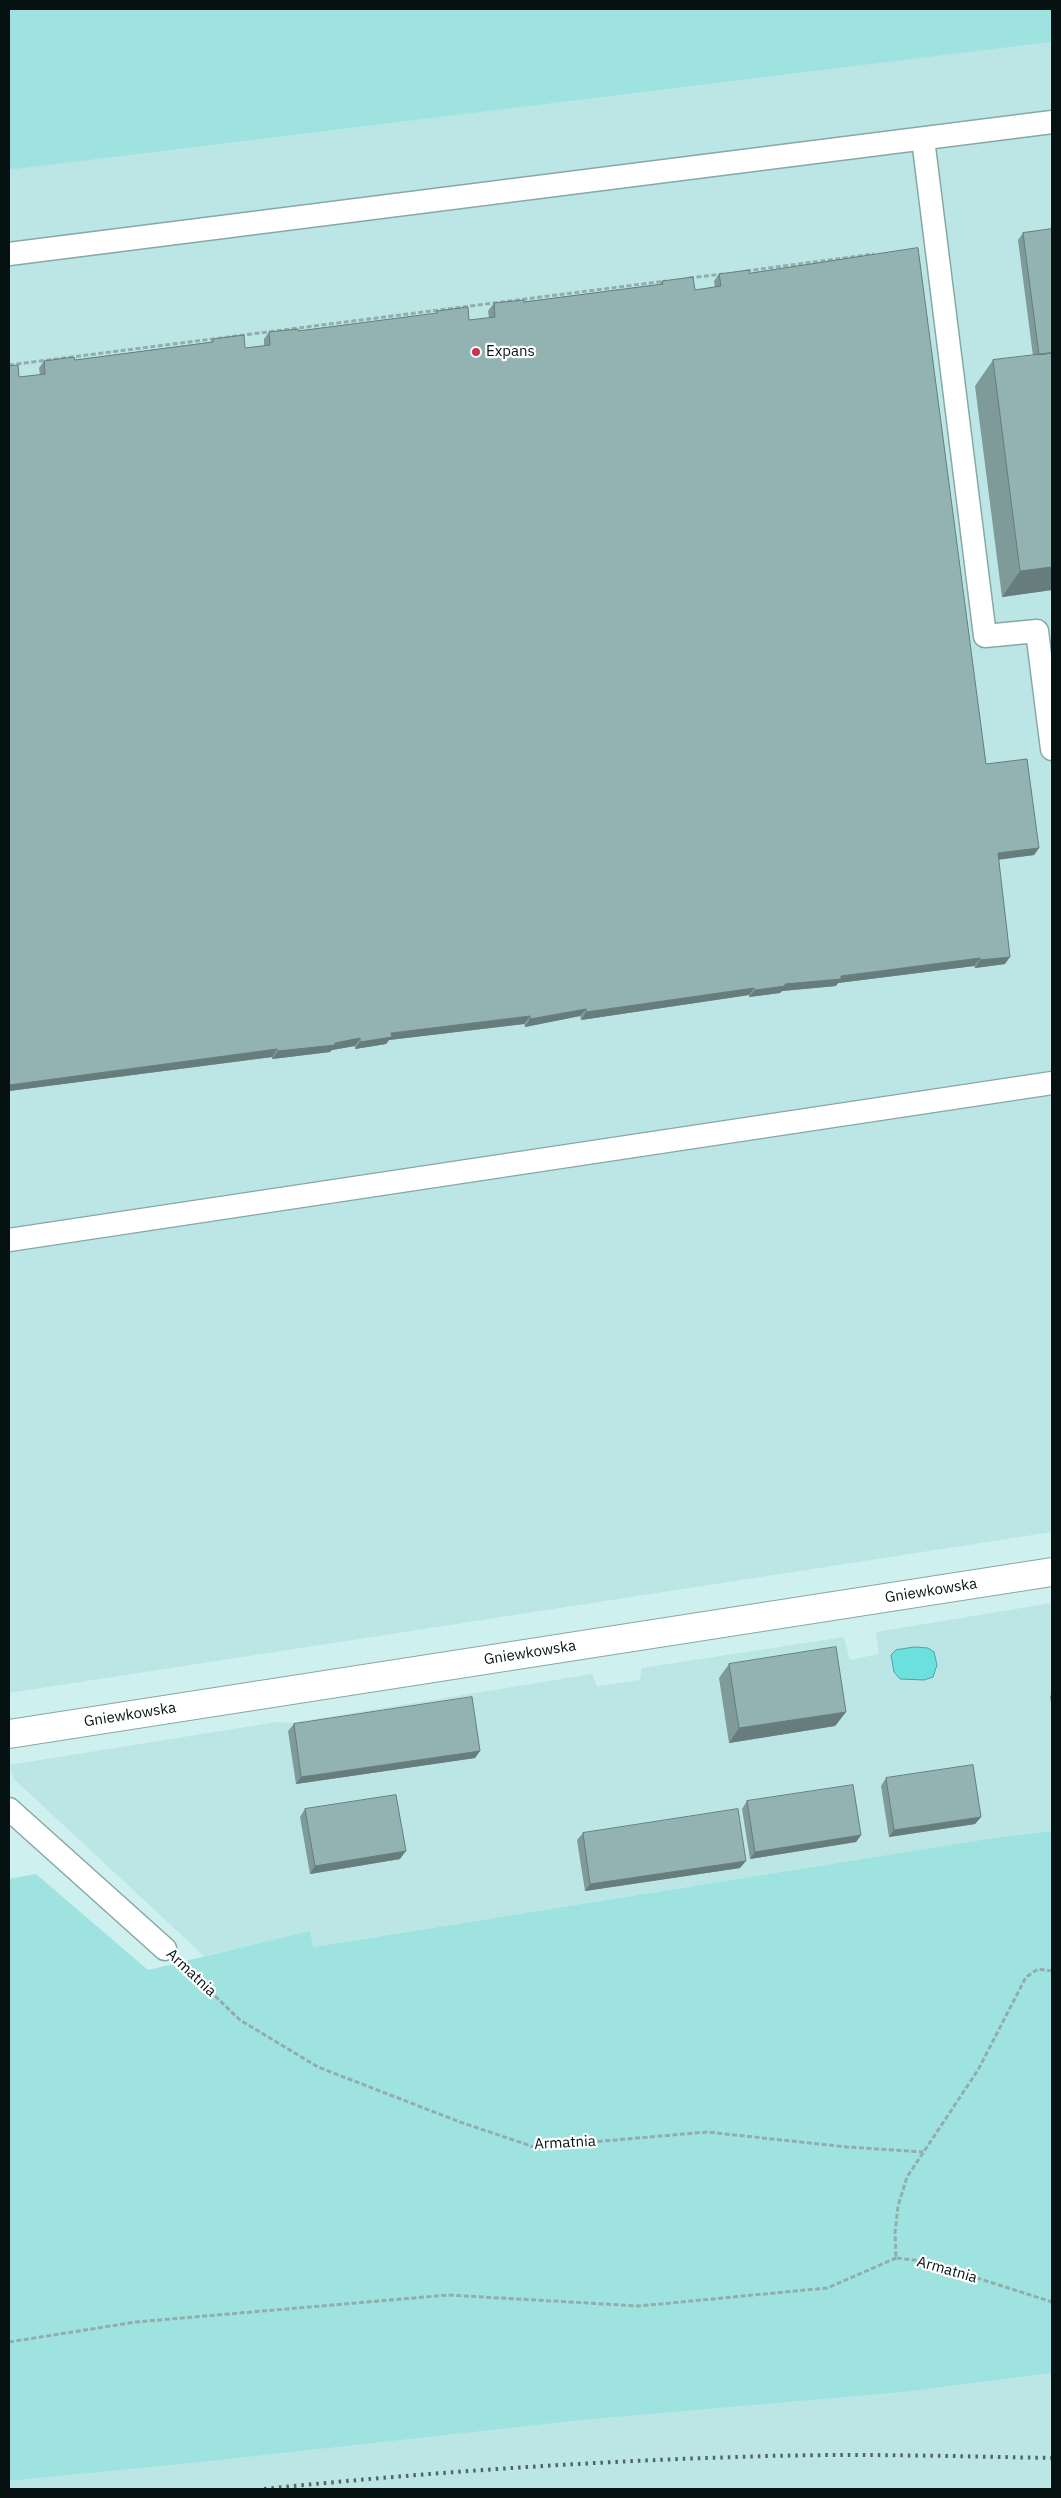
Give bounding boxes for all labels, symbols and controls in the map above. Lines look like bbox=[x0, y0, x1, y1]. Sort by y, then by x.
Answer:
place label: Expans bbox=[486, 343, 535, 361]
marker: Expans bbox=[470, 346, 482, 358]
street label: Gniewkowska bbox=[884, 1575, 978, 1607]
street label: Gniewkowska bbox=[483, 1637, 577, 1669]
street label: Gniewkowska bbox=[83, 1699, 177, 1731]
street label: Armatnia bbox=[162, 1945, 220, 2001]
street label: Armatnia bbox=[534, 2132, 596, 2154]
street label: Armatnia bbox=[915, 2253, 979, 2287]

